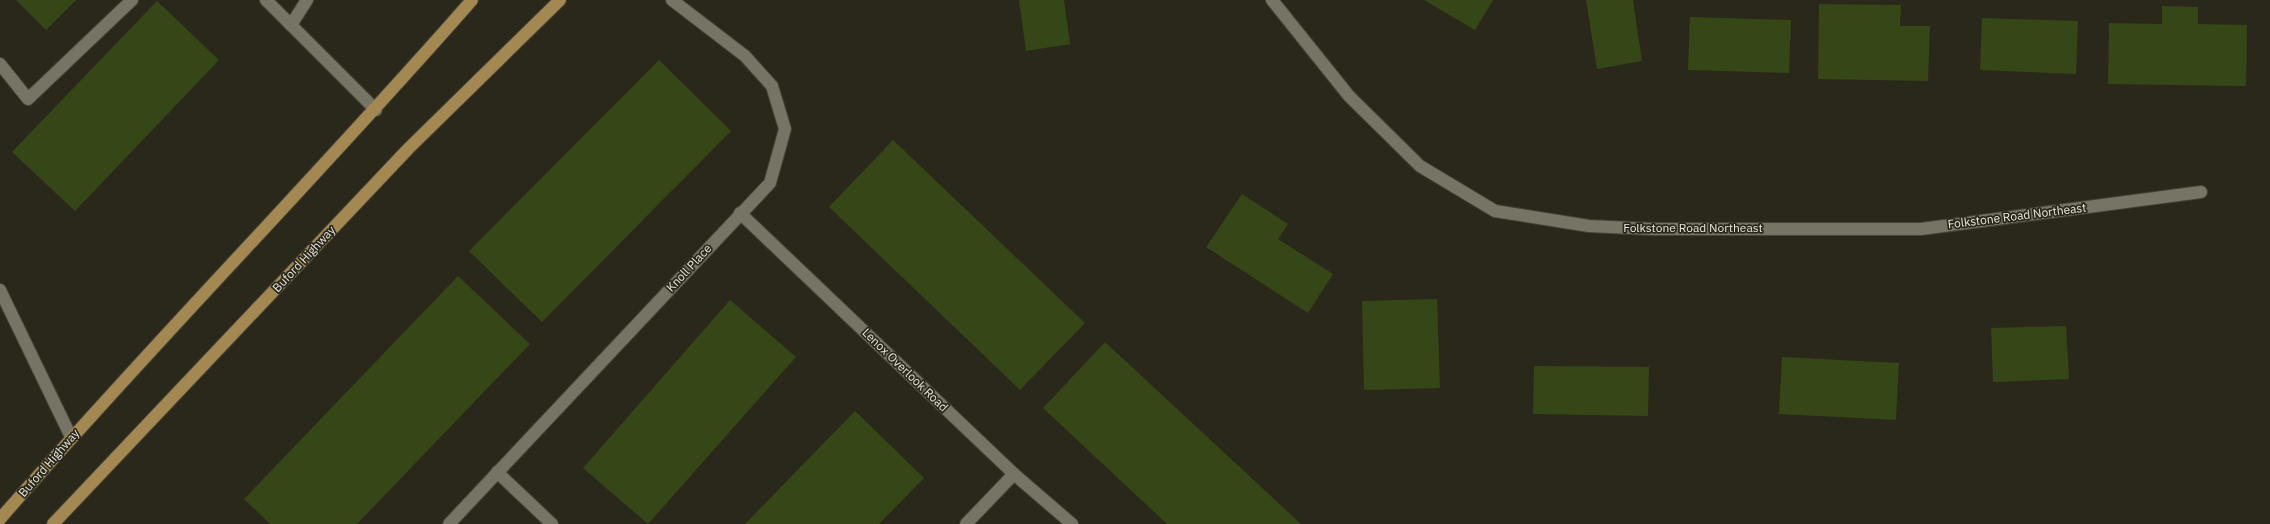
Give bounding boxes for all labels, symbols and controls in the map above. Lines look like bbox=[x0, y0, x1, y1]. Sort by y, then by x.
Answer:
street label: Folkstone Road Northeast bbox=[1947, 200, 2087, 231]
street label: Folkstone Road Northeast bbox=[1623, 220, 1763, 235]
street label: Buford Highway bbox=[269, 222, 338, 295]
street label: Knoll Place bbox=[663, 240, 715, 295]
street label: Lenox Overlook Road bbox=[859, 325, 951, 414]
street label: Buford Highway bbox=[15, 426, 82, 500]

